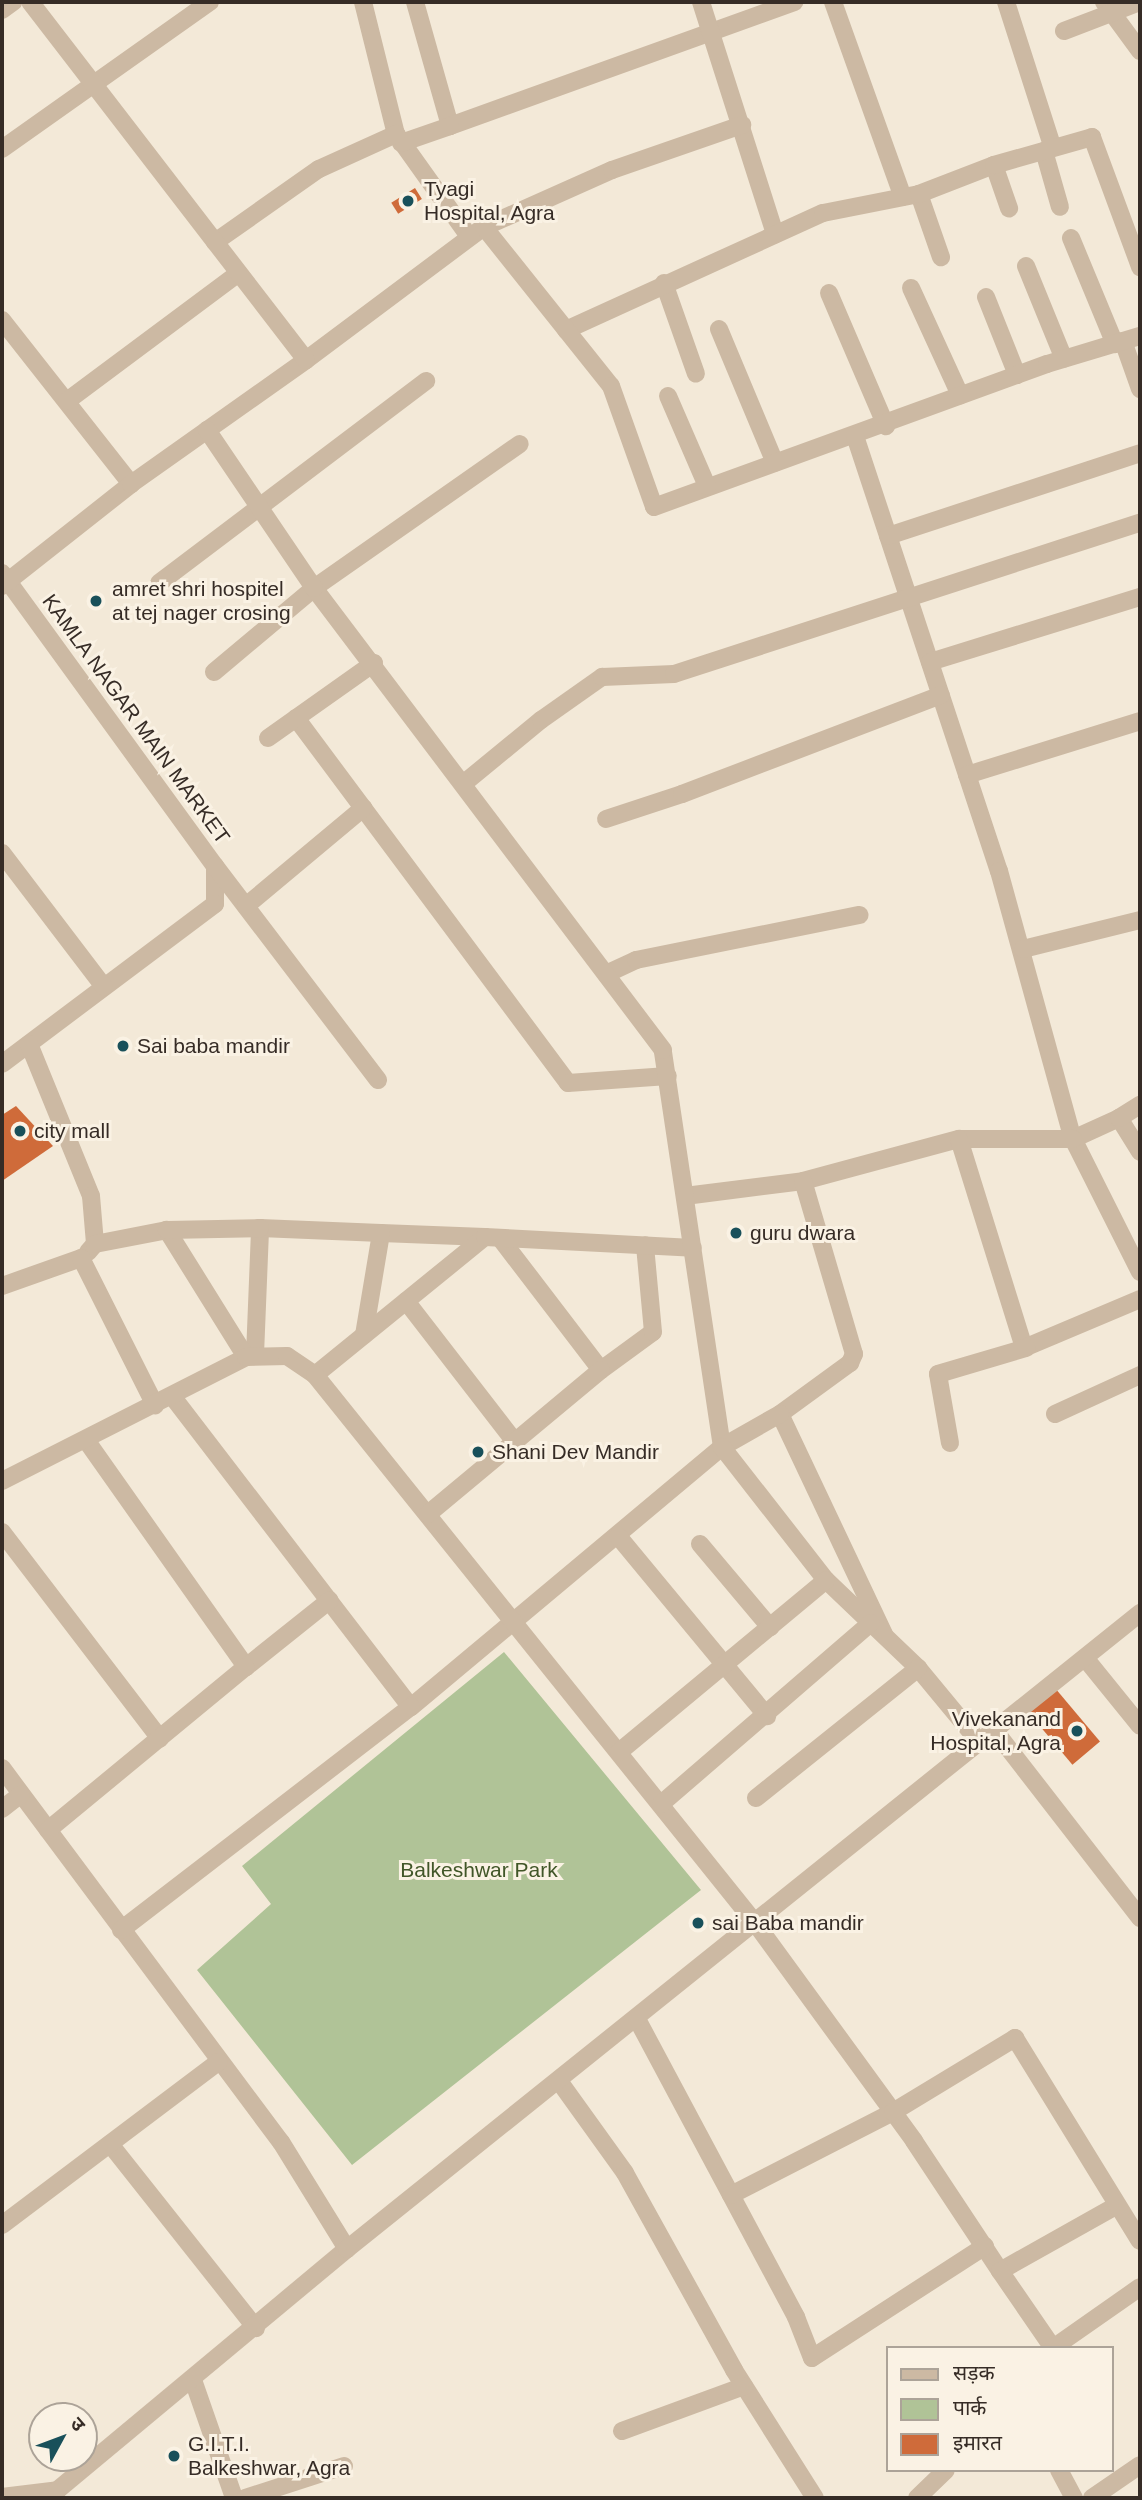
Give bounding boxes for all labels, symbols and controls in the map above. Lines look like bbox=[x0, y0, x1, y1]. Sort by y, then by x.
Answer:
place label: Tyagi Hospital, Agra bbox=[424, 176, 556, 226]
marker: Tyagi Hospital, Agra bbox=[398, 191, 418, 211]
place label: amret shri hospitel at tej nager crosing bbox=[112, 576, 291, 626]
street label: KAMLA NAGAR MAIN MARKET bbox=[37, 589, 235, 849]
marker: amret shri hospitel at tej nager crosing bbox=[86, 591, 106, 611]
place label: Sai baba mandir bbox=[137, 1033, 290, 1059]
marker: Sai baba mandir bbox=[115, 1038, 131, 1054]
place label: city mall bbox=[34, 1118, 110, 1144]
marker: city mall bbox=[12, 1123, 28, 1139]
place label: guru dwara bbox=[750, 1220, 855, 1246]
marker: guru dwara bbox=[728, 1225, 744, 1241]
place label: Shani Dev Mandir bbox=[492, 1439, 659, 1465]
marker: Shani Dev Mandir bbox=[470, 1444, 486, 1460]
place label: Vivekanand Hospital, Agra bbox=[929, 1706, 1061, 1756]
marker: Vivekanand Hospital, Agra bbox=[1067, 1721, 1087, 1741]
park label: Balkeshwar Park bbox=[400, 1857, 558, 1883]
place label: sai Baba mandir bbox=[712, 1910, 864, 1936]
marker: sai Baba mandir bbox=[690, 1915, 706, 1931]
legend bbox=[886, 2346, 1114, 2472]
text: सड़क bbox=[953, 2361, 995, 2384]
text: पार्क bbox=[953, 2396, 987, 2419]
north arrow bbox=[28, 2402, 98, 2472]
text: उ bbox=[66, 2413, 89, 2435]
place label: G.I.T.I. Balkeshwar, Agra bbox=[188, 2431, 351, 2481]
text: इमारत bbox=[953, 2431, 1002, 2454]
marker: G.I.T.I. Balkeshwar, Agra bbox=[166, 2448, 182, 2464]

